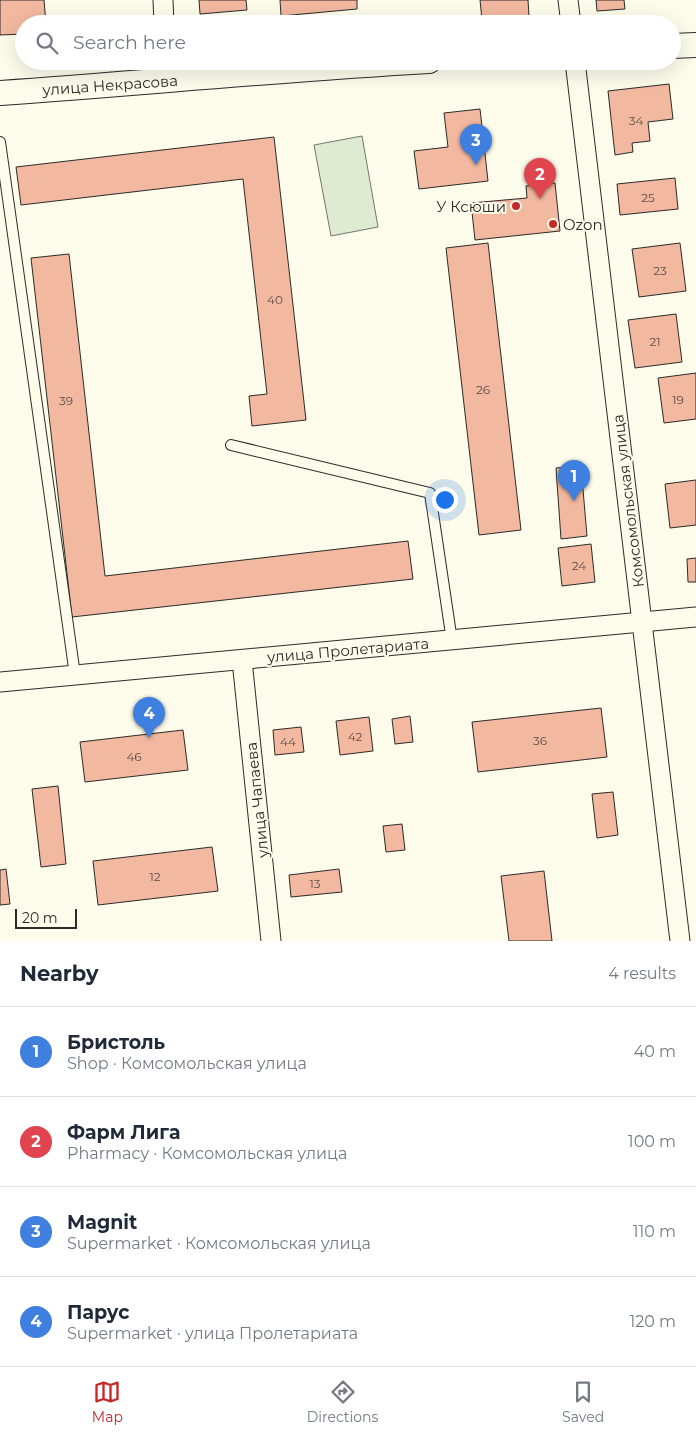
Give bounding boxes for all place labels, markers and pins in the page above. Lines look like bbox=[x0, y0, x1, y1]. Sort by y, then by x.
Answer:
pin: 3 bbox=[460, 124, 492, 165]
pin: 2 bbox=[524, 158, 556, 199]
place label: У Ксюши bbox=[436, 197, 506, 216]
marker: У Ксюши bbox=[510, 200, 522, 212]
place label: Ozon bbox=[563, 215, 603, 234]
marker: Ozon bbox=[547, 218, 559, 230]
pin: 1 bbox=[558, 460, 590, 501]
pin: 4 bbox=[133, 697, 165, 738]

